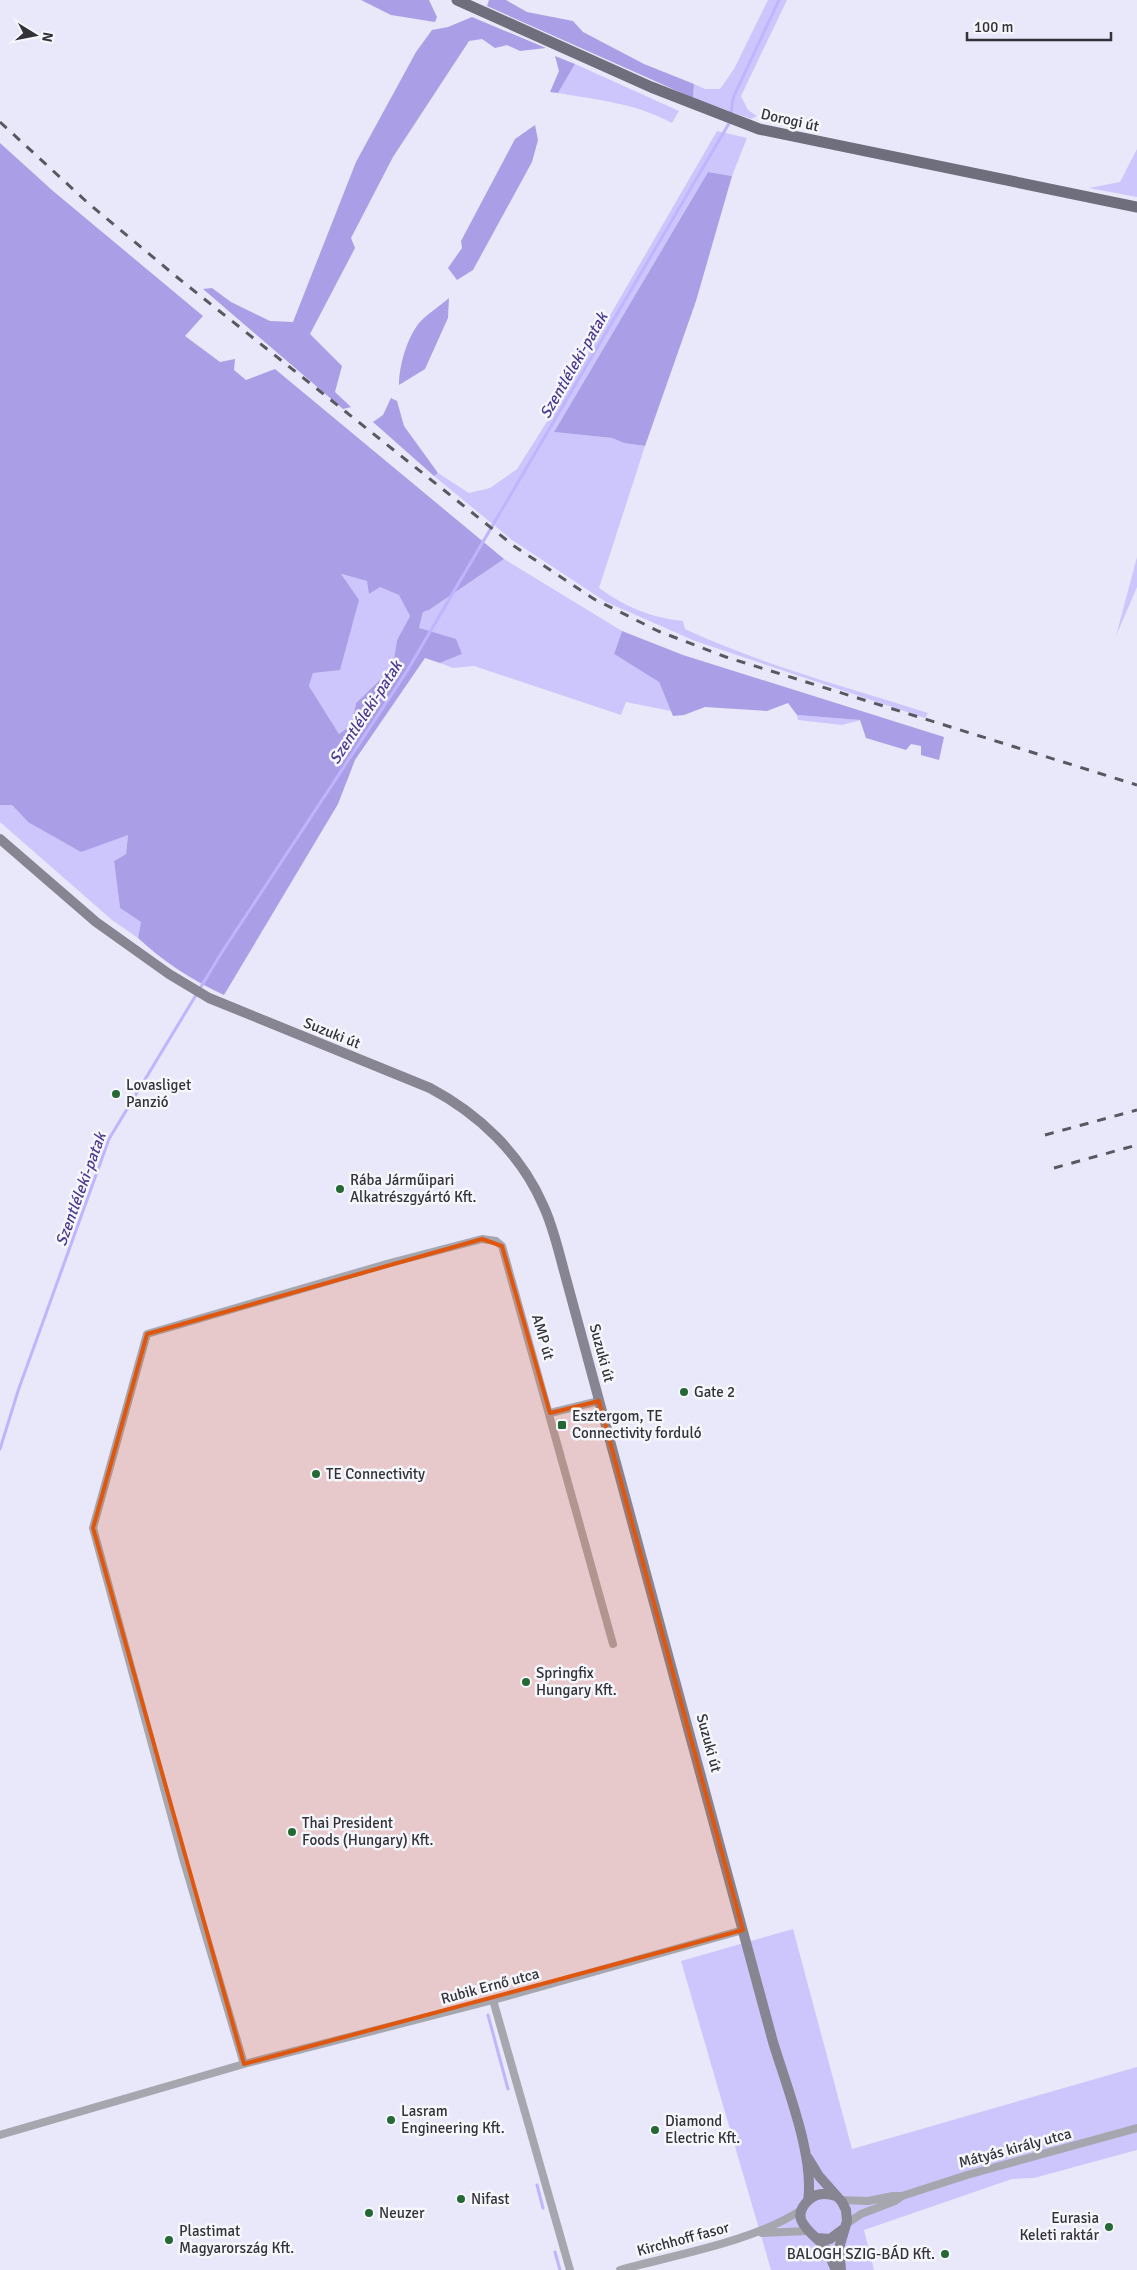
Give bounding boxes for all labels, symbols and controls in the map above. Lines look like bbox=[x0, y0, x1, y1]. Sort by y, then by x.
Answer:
north arrow bbox=[10, 10, 60, 60]
scale bar bbox=[967, 10, 1111, 42]
text: 100 m bbox=[974, 18, 1014, 36]
text: N bbox=[38, 31, 57, 43]
street label: Dorogi út bbox=[759, 105, 821, 135]
water label: Szentléleki-patak bbox=[535, 307, 613, 422]
water label: Szentléleki-patak bbox=[325, 655, 408, 768]
street label: Suzuki út bbox=[301, 1013, 363, 1053]
place label: Lovasliget Panzió bbox=[126, 1076, 191, 1111]
marker: Lovasliget Panzió bbox=[110, 1088, 122, 1100]
water label: Szentléleki-patak bbox=[51, 1128, 111, 1249]
place label: Rába Járműipari Alkatrészgyártó Kft. bbox=[350, 1171, 477, 1206]
marker: Rába Járműipari Alkatrészgyártó Kft. bbox=[334, 1183, 346, 1195]
street label: AMP út bbox=[528, 1312, 558, 1362]
street label: Suzuki út bbox=[586, 1322, 618, 1384]
place label: Gate 2 bbox=[694, 1383, 735, 1401]
marker: Gate 2 bbox=[678, 1386, 690, 1398]
place label: Esztergom, TE Connectivity forduló bbox=[572, 1407, 702, 1442]
marker: Esztergom, TE Connectivity forduló bbox=[556, 1419, 568, 1431]
place label: TE Connectivity bbox=[326, 1465, 425, 1483]
marker: TE Connectivity bbox=[310, 1468, 322, 1480]
place label: Springfix Hungary Kft. bbox=[536, 1664, 617, 1699]
marker: Springfix Hungary Kft. bbox=[520, 1676, 532, 1688]
street label: Suzuki út bbox=[693, 1712, 725, 1774]
place label: Thai President Foods (Hungary) Kft. bbox=[302, 1814, 434, 1849]
marker: Thai President Foods (Hungary) Kft. bbox=[286, 1826, 298, 1838]
street label: Rubik Ernő utca bbox=[439, 1964, 541, 2008]
place label: Lasram Engineering Kft. bbox=[401, 2102, 505, 2137]
place label: Diamond Electric Kft. bbox=[665, 2112, 740, 2147]
marker: Lasram Engineering Kft. bbox=[385, 2114, 397, 2126]
marker: Diamond Electric Kft. bbox=[649, 2124, 661, 2136]
street label: Mátyás király utca bbox=[957, 2124, 1073, 2172]
place label: Nifast bbox=[471, 2190, 510, 2208]
marker: Nifast bbox=[455, 2193, 467, 2205]
place label: Neuzer bbox=[379, 2204, 425, 2222]
marker: Neuzer bbox=[363, 2207, 375, 2219]
place label: Eurasia Keleti raktár bbox=[1019, 2209, 1099, 2244]
street label: Kirchhoff fasor bbox=[635, 2218, 732, 2260]
marker: Eurasia Keleti raktár bbox=[1103, 2221, 1115, 2233]
place label: Plastimat Magyarország Kft. bbox=[179, 2222, 294, 2257]
marker: Plastimat Magyarország Kft. bbox=[163, 2234, 175, 2246]
place label: BALOGH SZIG-BÁD Kft. bbox=[787, 2244, 935, 2263]
marker: BALOGH SZIG-BÁD Kft. bbox=[939, 2248, 951, 2260]

